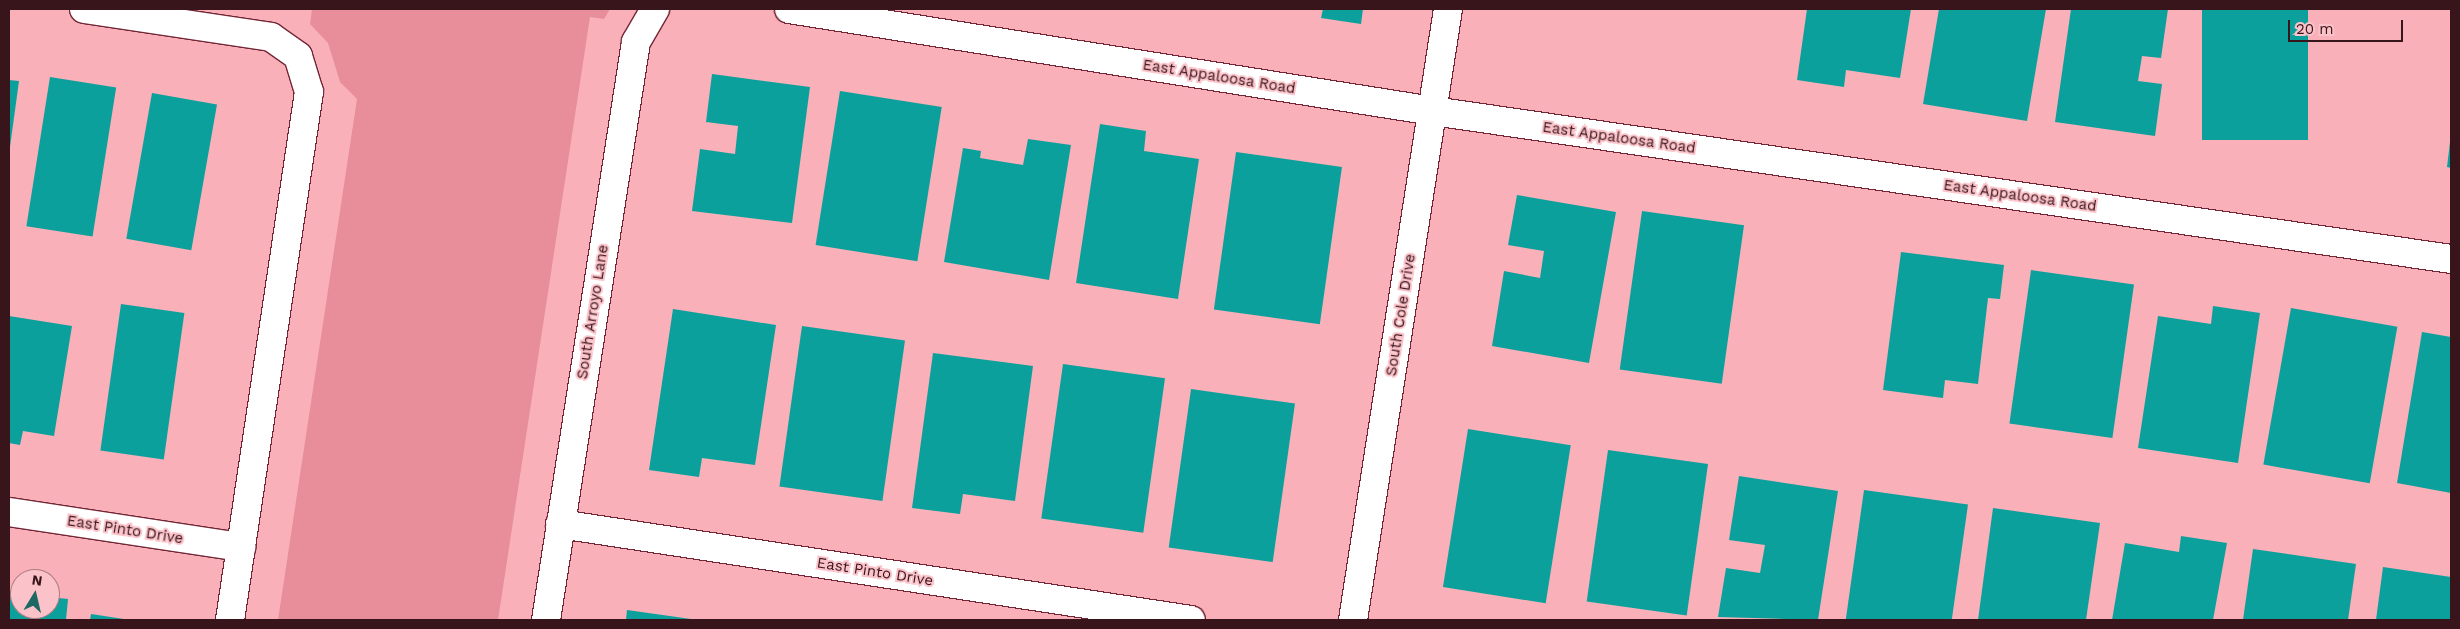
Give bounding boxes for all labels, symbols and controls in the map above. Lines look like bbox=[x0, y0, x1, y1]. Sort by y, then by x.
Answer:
scale bar bbox=[2290, 10, 2405, 42]
text: 20 m bbox=[2296, 20, 2334, 38]
street label: East Appaloosa Road bbox=[1141, 56, 1297, 98]
street label: East Appaloosa Road bbox=[1541, 118, 1697, 158]
street label: East Appaloosa Road bbox=[1942, 176, 2098, 216]
street label: South Arroyo Lane bbox=[573, 243, 613, 381]
street label: South Cole Drive bbox=[1382, 253, 1420, 377]
street label: East Pinto Drive bbox=[66, 512, 184, 548]
street label: East Pinto Drive bbox=[816, 554, 934, 590]
north arrow bbox=[10, 569, 60, 619]
text: N bbox=[31, 571, 44, 589]

